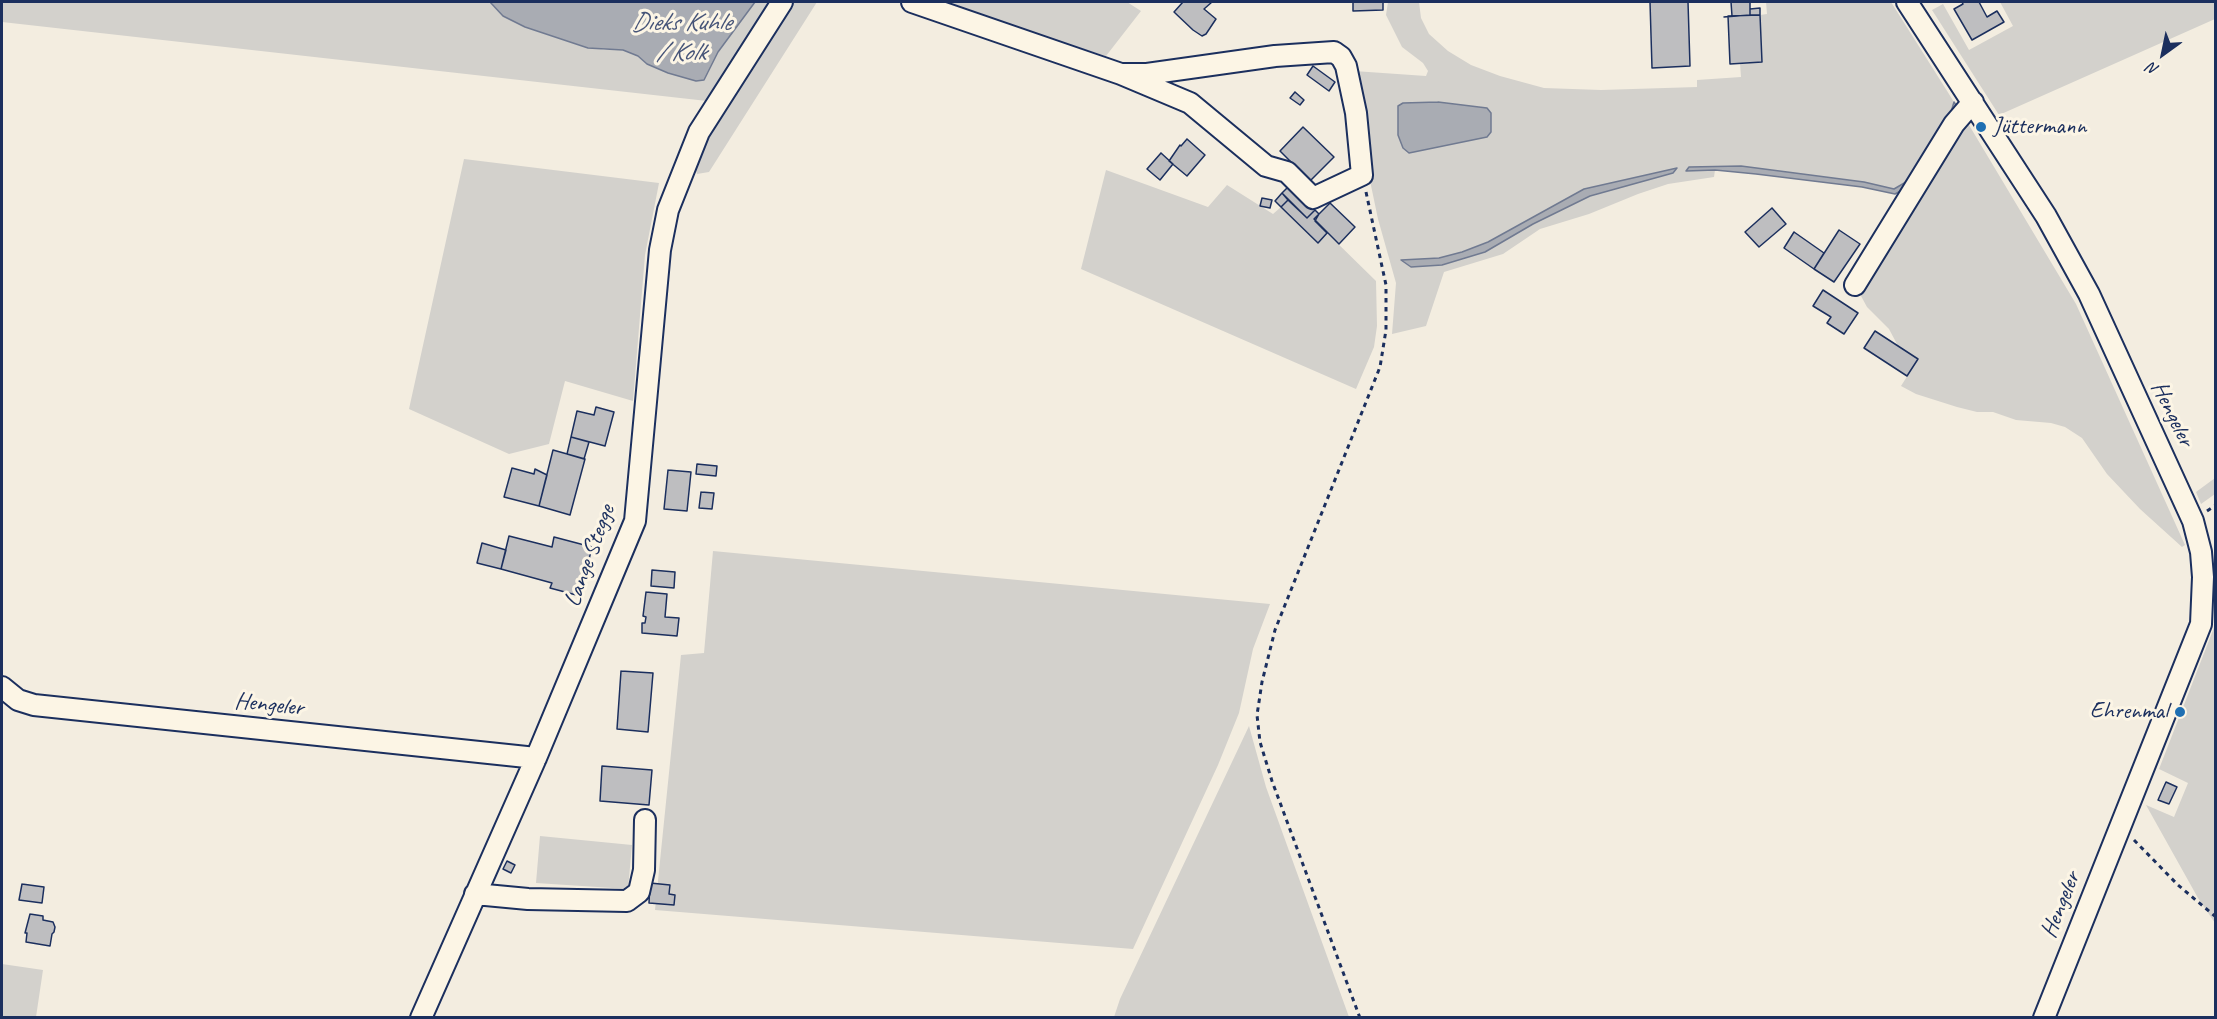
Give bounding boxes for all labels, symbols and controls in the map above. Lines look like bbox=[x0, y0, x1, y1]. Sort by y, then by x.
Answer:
water label: Dieks Kuhle / Kolk bbox=[631, 7, 731, 68]
north arrow bbox=[2133, 24, 2193, 84]
text: N bbox=[2144, 58, 2163, 80]
place label: Jüttermann bbox=[1993, 113, 2086, 141]
marker: Jüttermann bbox=[1974, 120, 1988, 134]
street label: Hengeler bbox=[2144, 377, 2200, 451]
street label: Lange Stegge bbox=[558, 501, 622, 611]
street label: Hengeler bbox=[233, 687, 305, 723]
place label: Ehrenmal bbox=[2090, 698, 2168, 726]
marker: Ehrenmal bbox=[2173, 705, 2187, 719]
street label: Hengeler bbox=[2035, 868, 2087, 942]

